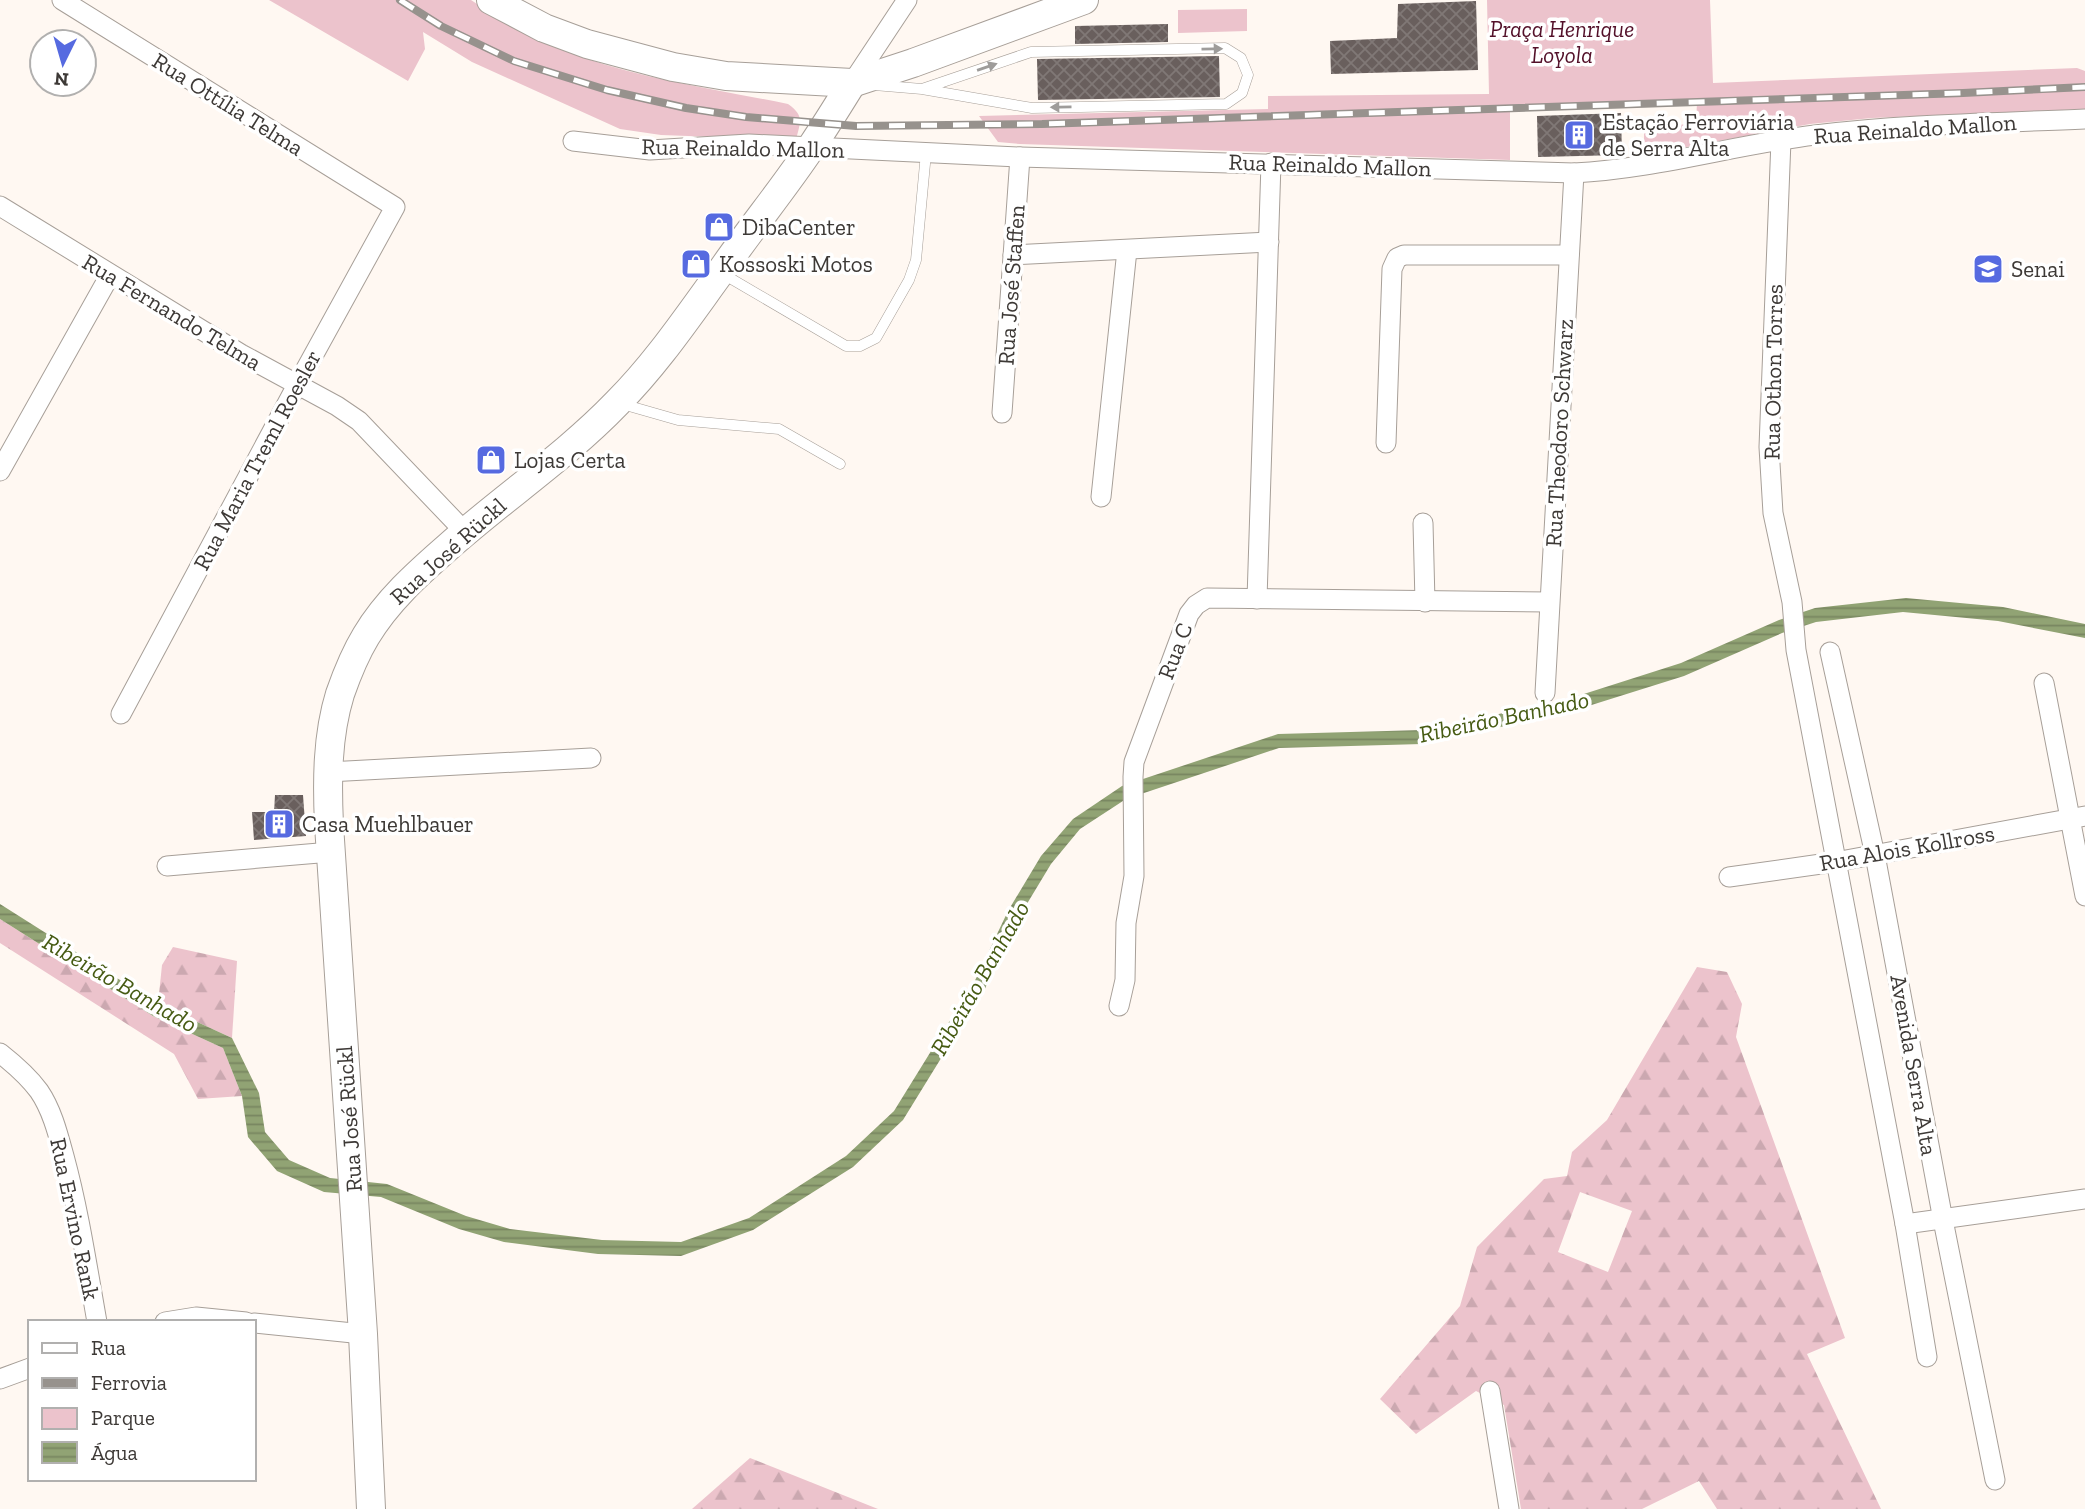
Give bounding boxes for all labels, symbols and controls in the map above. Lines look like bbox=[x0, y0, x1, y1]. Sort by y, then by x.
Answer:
park label: Praça Henrique Loyola bbox=[1490, 15, 1634, 69]
north arrow bbox=[28, 28, 98, 98]
one-way arrow bbox=[1201, 43, 1223, 54]
street label: Rua Ottília Telma bbox=[147, 46, 309, 162]
one-way arrow bbox=[977, 61, 998, 72]
text: N bbox=[53, 67, 70, 92]
one-way arrow bbox=[1050, 101, 1072, 113]
place label: Estação Ferroviária de Serra Alta bbox=[1602, 108, 1794, 162]
street label: Rua Reinaldo Mallon bbox=[1813, 108, 2017, 150]
building icon: Estação Ferroviária de Serra Alta bbox=[1562, 118, 1596, 152]
street label: Rua Reinaldo Mallon bbox=[641, 132, 845, 164]
street label: Rua Reinaldo Mallon bbox=[1228, 147, 1432, 183]
street label: Rua José Staffen bbox=[991, 204, 1031, 366]
shop icon: DibaCenter bbox=[702, 210, 736, 244]
place label: DibaCenter bbox=[742, 213, 856, 241]
shop icon: Kossoski Motos bbox=[679, 247, 713, 281]
street label: Rua Fernando Telma bbox=[78, 248, 266, 376]
place label: Kossoski Motos bbox=[719, 250, 873, 278]
school or university icon: Senai bbox=[1971, 252, 2005, 286]
place label: Senai bbox=[2011, 255, 2065, 283]
street label: Rua Othon Torres bbox=[1757, 284, 1789, 460]
street label: Rua Theodoro Schwarz bbox=[1539, 318, 1579, 548]
street label: Rua Maria Treml Roesler bbox=[187, 345, 327, 575]
shop icon: Lojas Certa bbox=[474, 443, 508, 477]
place label: Lojas Certa bbox=[514, 446, 626, 474]
street label: Rua José Rückl bbox=[384, 492, 512, 610]
street label: Rua C bbox=[1151, 619, 1199, 683]
water label: Ribeirão Banhado bbox=[1416, 684, 1592, 749]
building icon: Casa Muehlbauer bbox=[262, 807, 296, 841]
place label: Casa Muehlbauer bbox=[302, 810, 474, 838]
street label: Rua Alois Kollross bbox=[1817, 819, 1997, 877]
water label: Ribeirão Banhado bbox=[924, 896, 1035, 1060]
water label: Ribeirão Banhado bbox=[38, 927, 202, 1038]
street label: Avenida Serra Alta bbox=[1884, 972, 1944, 1158]
street label: Rua José Rückl bbox=[330, 1045, 368, 1193]
street label: Rua Ervino Rank bbox=[44, 1135, 106, 1303]
legend bbox=[28, 1320, 256, 1481]
text: Rua bbox=[91, 1335, 126, 1360]
text: Ferrovia bbox=[91, 1370, 167, 1395]
text: Parque bbox=[91, 1405, 155, 1430]
text: Água bbox=[91, 1440, 138, 1465]

